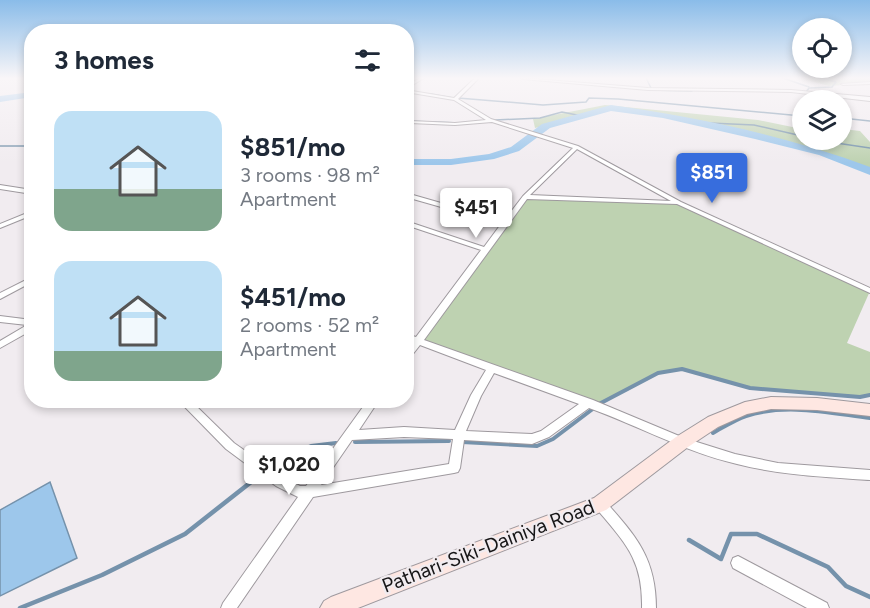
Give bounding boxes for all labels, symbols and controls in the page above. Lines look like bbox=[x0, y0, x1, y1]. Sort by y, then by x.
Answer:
map controls bbox=[792, 18, 852, 150]
button: locate bbox=[792, 18, 852, 78]
text: 3 homes bbox=[54, 44, 154, 76]
icon: filters bbox=[351, 44, 384, 77]
button: layers bbox=[792, 90, 852, 150]
text: $851/mo bbox=[240, 131, 345, 163]
icon: home bbox=[102, 135, 174, 207]
pin: $851 bbox=[676, 153, 748, 204]
text: $851 bbox=[690, 160, 734, 184]
text: 3 rooms · 98 m² bbox=[240, 163, 380, 187]
text: Apartment bbox=[240, 187, 337, 211]
pin: $451 bbox=[440, 188, 512, 239]
text: $451 bbox=[454, 195, 498, 219]
text: $451/mo bbox=[240, 281, 346, 313]
icon: home bbox=[102, 285, 174, 357]
text: 2 rooms · 52 m² bbox=[240, 313, 379, 337]
text: Apartment bbox=[240, 337, 337, 361]
pin: $1,020 bbox=[240, 445, 338, 496]
text: $1,020 bbox=[258, 452, 320, 476]
street label: Pathari-Siki-Dainiya Road bbox=[378, 494, 598, 598]

